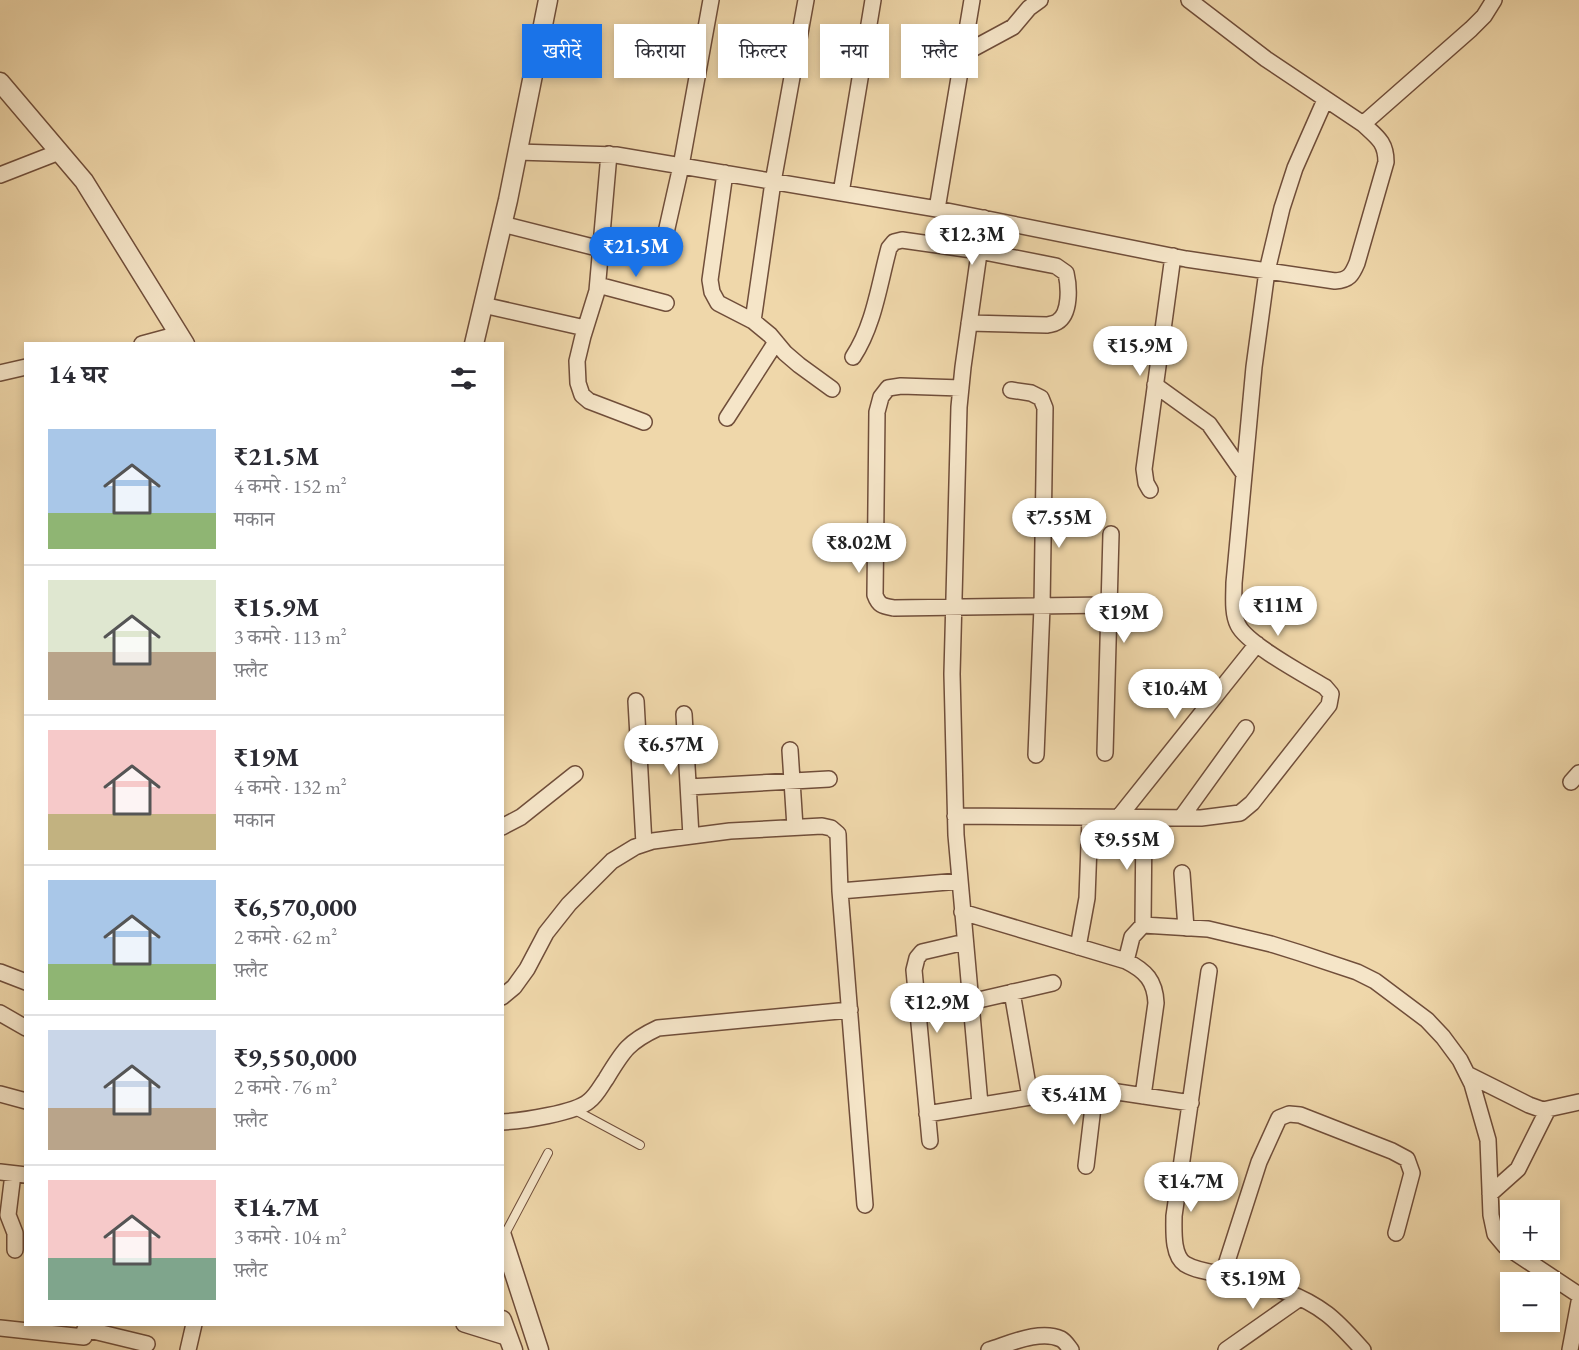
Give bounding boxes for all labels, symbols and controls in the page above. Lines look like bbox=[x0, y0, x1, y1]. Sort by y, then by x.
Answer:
chip: खरीदें bbox=[522, 24, 602, 78]
chip: किराया bbox=[614, 24, 706, 78]
chip: फ़िल्टर bbox=[718, 24, 808, 78]
chip: नया bbox=[820, 24, 889, 78]
chip: फ़्लैट bbox=[901, 24, 978, 78]
pin: ₹12.3M bbox=[923, 215, 1021, 266]
text: ₹12.3M bbox=[939, 221, 1005, 247]
pin: ₹21.5M bbox=[587, 227, 685, 278]
text: ₹21.5M bbox=[603, 233, 669, 259]
pin: ₹15.9M bbox=[1091, 326, 1189, 377]
text: ₹15.9M bbox=[1107, 332, 1173, 358]
text: 14 घर bbox=[48, 357, 108, 391]
icon: filters bbox=[447, 362, 480, 395]
text: ₹21.5M bbox=[234, 439, 319, 473]
icon: home bbox=[96, 453, 168, 525]
text: 4 कमरे · 152 m² bbox=[234, 473, 347, 499]
pin: ₹7.55M bbox=[1010, 498, 1108, 549]
text: ₹7.55M bbox=[1026, 504, 1092, 530]
text: मकान bbox=[234, 506, 275, 532]
pin: ₹8.02M bbox=[810, 523, 908, 574]
text: ₹8.02M bbox=[826, 529, 892, 555]
pin: ₹11M bbox=[1242, 586, 1314, 637]
text: ₹15.9M bbox=[234, 590, 319, 624]
text: ₹11M bbox=[1253, 592, 1303, 618]
pin: ₹19M bbox=[1088, 593, 1160, 644]
text: ₹19M bbox=[1099, 599, 1149, 625]
icon: home bbox=[96, 604, 168, 676]
text: 3 कमरे · 113 m² bbox=[234, 624, 347, 650]
text: फ़्लैट bbox=[234, 657, 267, 683]
pin: ₹10.4M bbox=[1126, 669, 1224, 720]
text: ₹10.4M bbox=[1142, 675, 1208, 701]
pin: ₹6.57M bbox=[622, 725, 720, 776]
text: ₹6.57M bbox=[638, 731, 704, 757]
text: ₹19M bbox=[234, 740, 299, 774]
icon: home bbox=[96, 754, 168, 826]
text: 4 कमरे · 132 m² bbox=[234, 774, 347, 800]
text: मकान bbox=[234, 807, 275, 833]
pin: ₹9.55M bbox=[1078, 820, 1176, 871]
text: ₹9.55M bbox=[1094, 826, 1160, 852]
text: ₹6,570,000 bbox=[234, 890, 357, 924]
icon: home bbox=[96, 904, 168, 976]
text: 2 कमरे · 62 m² bbox=[234, 924, 337, 950]
text: फ़्लैट bbox=[234, 957, 267, 983]
pin: ₹12.9M bbox=[888, 983, 986, 1034]
text: ₹12.9M bbox=[904, 989, 970, 1015]
text: ₹9,550,000 bbox=[234, 1040, 357, 1074]
icon: home bbox=[96, 1054, 168, 1126]
text: 2 कमरे · 76 m² bbox=[234, 1074, 337, 1100]
pin: ₹5.41M bbox=[1025, 1075, 1123, 1126]
text: ₹5.41M bbox=[1041, 1081, 1107, 1107]
text: फ़्लैट bbox=[234, 1107, 267, 1133]
pin: ₹14.7M bbox=[1142, 1162, 1240, 1213]
text: ₹14.7M bbox=[1158, 1168, 1224, 1194]
text: ₹14.7M bbox=[234, 1190, 319, 1224]
map controls bbox=[1500, 1200, 1560, 1332]
button: + bbox=[1500, 1200, 1560, 1260]
icon: home bbox=[96, 1204, 168, 1276]
text: 3 कमरे · 104 m² bbox=[234, 1224, 347, 1250]
text: फ़्लैट bbox=[234, 1257, 267, 1283]
pin: ₹5.19M bbox=[1204, 1259, 1302, 1310]
text: ₹5.19M bbox=[1220, 1265, 1286, 1291]
button: − bbox=[1500, 1272, 1560, 1332]

